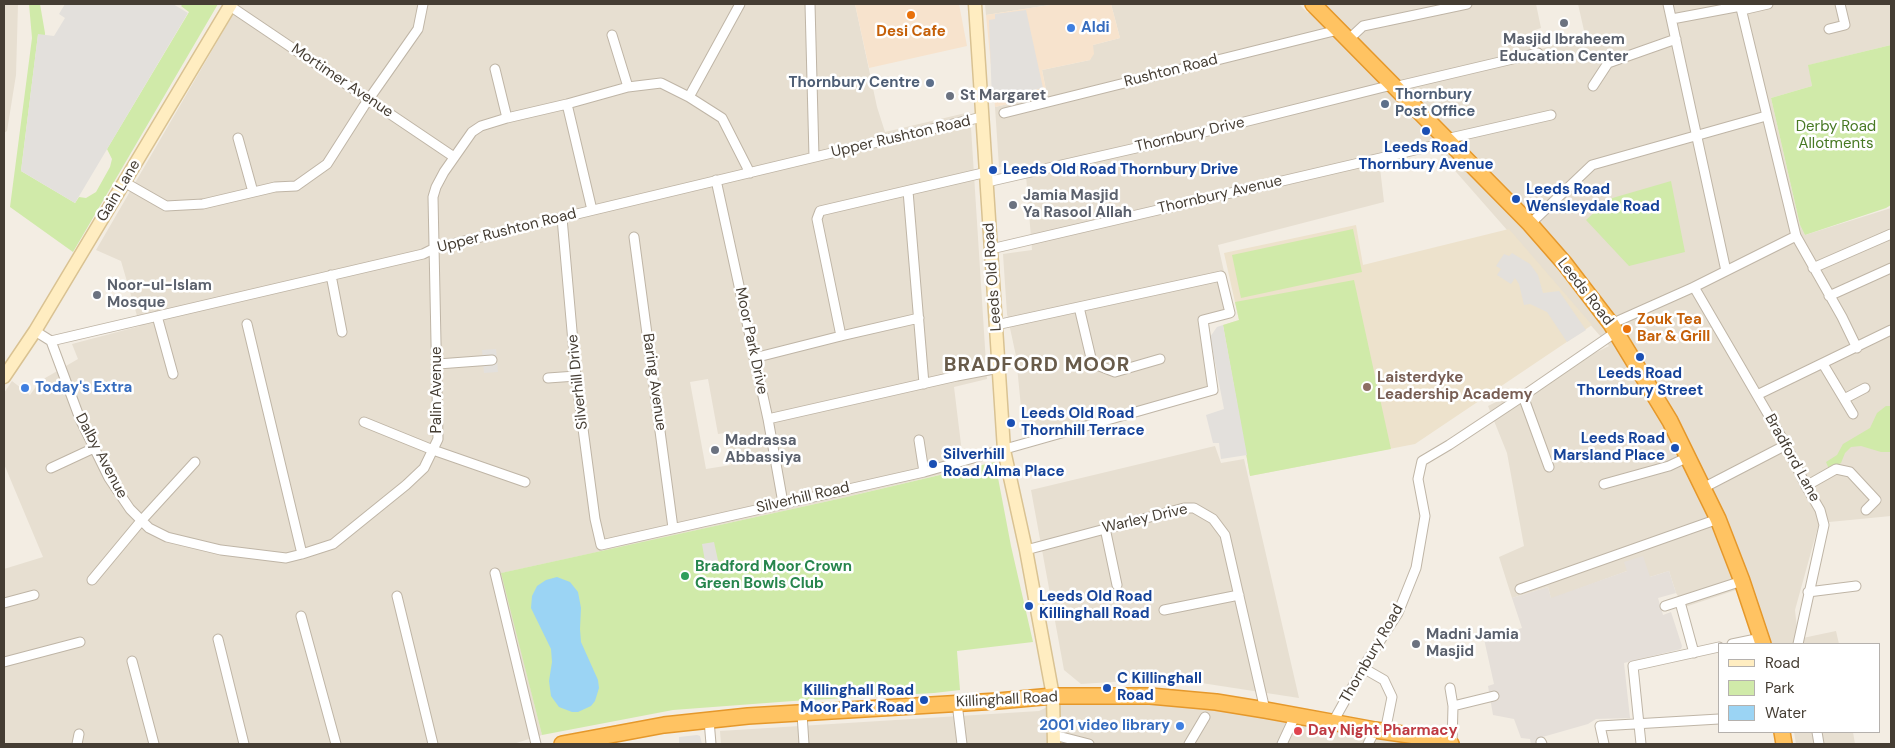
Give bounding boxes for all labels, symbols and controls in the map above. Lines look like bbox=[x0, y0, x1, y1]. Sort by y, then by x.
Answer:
marker: Desi Cafe bbox=[905, 9, 917, 21]
marker: Masjid Ibraheem Education Center bbox=[1558, 17, 1570, 29]
place label: Aldi bbox=[1081, 19, 1110, 37]
marker: Aldi bbox=[1065, 22, 1077, 34]
place label: Desi Cafe bbox=[876, 23, 946, 41]
place label: Masjid Ibraheem Education Center bbox=[1500, 31, 1628, 66]
street label: Mortimer Avenue bbox=[288, 40, 396, 122]
street label: Rushton Road bbox=[1122, 51, 1220, 91]
place label: Thornbury Centre bbox=[789, 74, 920, 92]
marker: Thornbury Centre bbox=[924, 77, 936, 89]
place label: Thornbury Post Office bbox=[1395, 86, 1475, 121]
place label: St Margaret bbox=[960, 87, 1046, 105]
marker: St Margaret bbox=[944, 90, 956, 102]
marker: Thornbury Post Office bbox=[1379, 98, 1391, 110]
street label: Upper Rushton Road bbox=[830, 112, 972, 162]
street label: Thornbury Drive bbox=[1134, 114, 1246, 156]
park label: Derby Road Allotments bbox=[1796, 118, 1876, 153]
marker: Leeds Road Thornbury Avenue bbox=[1420, 125, 1432, 137]
place label: Leeds Road Thornbury Avenue bbox=[1358, 139, 1494, 174]
street label: Gain Lane bbox=[94, 157, 144, 225]
place label: Leeds Old Road Thornbury Drive bbox=[1003, 161, 1238, 179]
marker: Leeds Old Road Thornbury Drive bbox=[987, 164, 999, 176]
street label: Thornbury Avenue bbox=[1156, 172, 1284, 218]
place label: Leeds Road Wensleydale Road bbox=[1526, 181, 1660, 216]
place label: Jamia Masjid Ya Rasool Allah bbox=[1023, 187, 1132, 222]
marker: Leeds Road Wensleydale Road bbox=[1510, 193, 1522, 205]
marker: Jamia Masjid Ya Rasool Allah bbox=[1007, 199, 1019, 211]
street label: Upper Rushton Road bbox=[436, 205, 578, 257]
street label: Leeds Old Road bbox=[980, 222, 1006, 332]
street label: Leeds Road bbox=[1553, 255, 1617, 329]
place label: Noor-ul-Islam Mosque bbox=[107, 277, 212, 312]
street label: Moor Park Drive bbox=[731, 286, 771, 396]
marker: Noor-ul-Islam Mosque bbox=[91, 289, 103, 301]
place label: Zouk Tea Bar & Grill bbox=[1637, 311, 1710, 346]
marker: Zouk Tea Bar & Grill bbox=[1621, 323, 1633, 335]
street label: Baring Avenue bbox=[638, 332, 670, 432]
street label: Silverhill Drive bbox=[564, 333, 592, 431]
street label: Palin Avenue bbox=[428, 346, 446, 434]
marker: Leeds Road Thornbury Street bbox=[1634, 351, 1646, 363]
district label: BRADFORD MOOR bbox=[942, 354, 1132, 378]
place label: Leeds Road Thornbury Street bbox=[1577, 365, 1703, 400]
place label: Laisterdyke Leadership Academy bbox=[1377, 369, 1532, 404]
place label: Today's Extra bbox=[35, 379, 132, 397]
marker: Laisterdyke Leadership Academy bbox=[1361, 381, 1373, 393]
marker: Today's Extra bbox=[19, 382, 31, 394]
place label: Leeds Old Road Thornhill Terrace bbox=[1021, 405, 1145, 440]
street label: Dalby Avenue bbox=[71, 410, 131, 502]
street label: Bradford Lane bbox=[1760, 411, 1824, 505]
marker: Leeds Old Road Thornhill Terrace bbox=[1005, 417, 1017, 429]
place label: Leeds Road Marsland Place bbox=[1553, 430, 1665, 465]
place label: Madrassa Abbassiya bbox=[725, 432, 801, 467]
marker: Leeds Road Marsland Place bbox=[1669, 442, 1681, 454]
marker: Madrassa Abbassiya bbox=[709, 444, 721, 456]
place label: Silverhill Road Alma Place bbox=[943, 446, 1065, 481]
marker: Silverhill Road Alma Place bbox=[927, 458, 939, 470]
street label: Silverhill Road bbox=[755, 479, 851, 517]
street label: Warley Drive bbox=[1101, 500, 1189, 538]
place label: Bradford Moor Crown Green Bowls Club bbox=[695, 558, 852, 593]
marker: Bradford Moor Crown Green Bowls Club bbox=[679, 570, 691, 582]
place label: Leeds Old Road Killinghall Road bbox=[1039, 588, 1152, 623]
marker: Leeds Old Road Killinghall Road bbox=[1023, 600, 1035, 612]
street label: Thornbury Road bbox=[1336, 601, 1408, 707]
place label: Madni Jamia Masjid bbox=[1426, 626, 1519, 661]
marker: Madni Jamia Masjid bbox=[1410, 638, 1422, 650]
legend bbox=[1718, 643, 1880, 733]
text: Road bbox=[1765, 653, 1800, 673]
place label: C Killinghall Road bbox=[1117, 670, 1202, 705]
text: Park bbox=[1765, 678, 1795, 698]
place label: Killinghall Road Moor Park Road bbox=[800, 682, 914, 717]
marker: C Killinghall Road bbox=[1101, 682, 1113, 694]
street label: Killinghall Road bbox=[956, 688, 1058, 712]
marker: Killinghall Road Moor Park Road bbox=[918, 694, 930, 706]
text: Water bbox=[1765, 703, 1806, 723]
place label: 2001 video library bbox=[1039, 717, 1170, 735]
marker: 2001 video library bbox=[1174, 720, 1186, 732]
place label: Day Night Pharmacy bbox=[1308, 722, 1457, 740]
marker: Day Night Pharmacy bbox=[1292, 725, 1304, 737]

